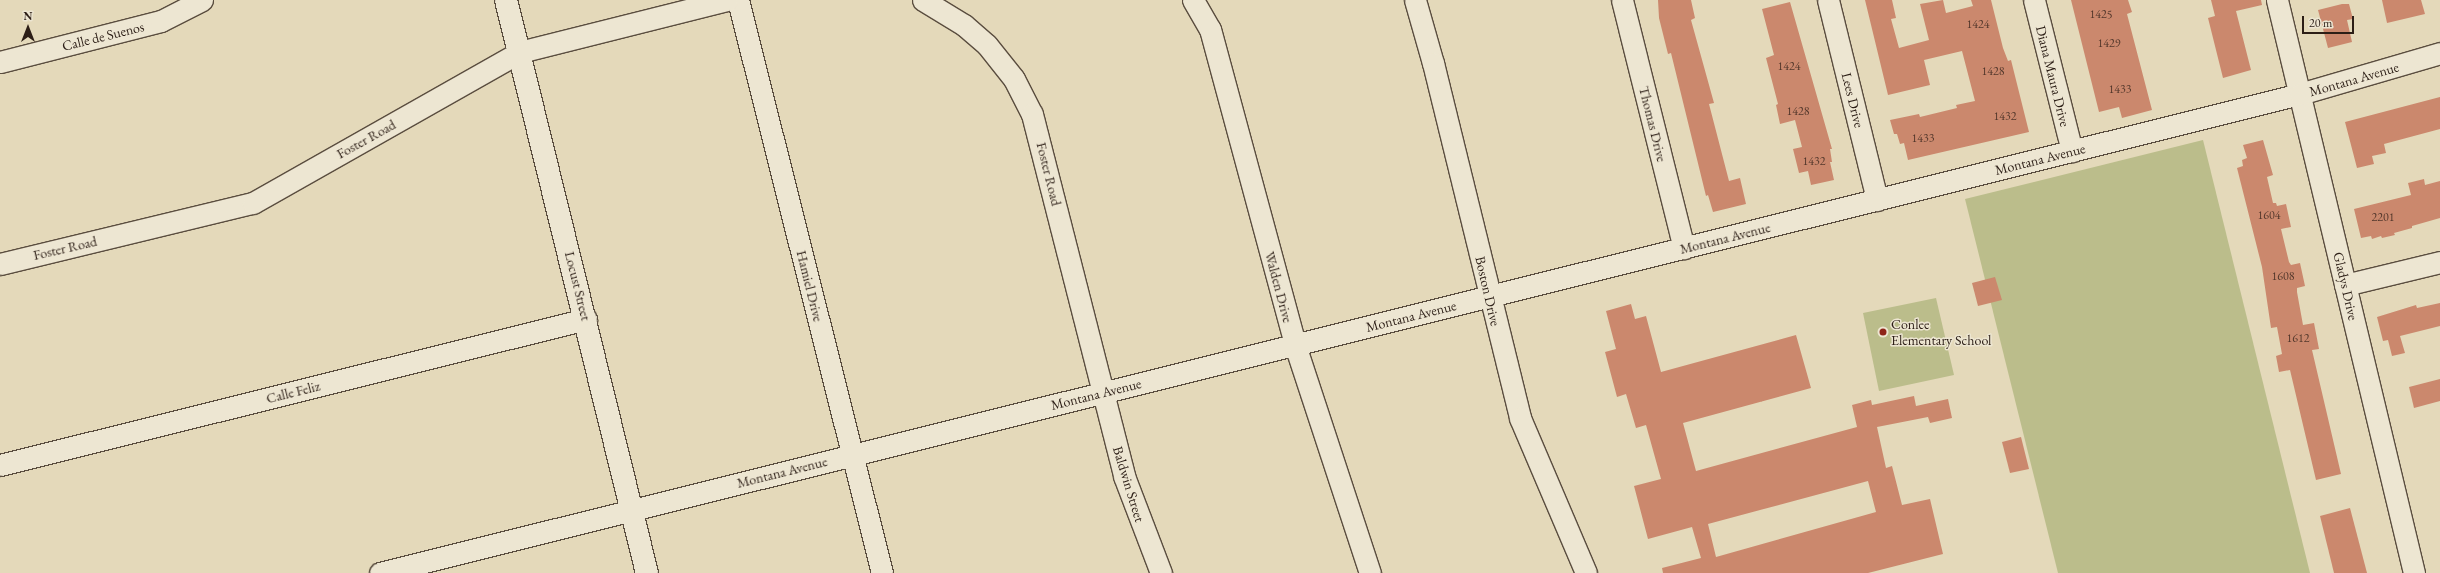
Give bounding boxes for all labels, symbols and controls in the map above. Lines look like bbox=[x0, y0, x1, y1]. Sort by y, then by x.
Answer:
north arrow bbox=[8, 8, 48, 48]
house number: 1425 bbox=[2089, 8, 2113, 22]
scale bar bbox=[2304, 8, 2356, 34]
text: N bbox=[24, 9, 32, 23]
text: 20 m bbox=[2309, 15, 2332, 31]
street label: Calle de Suenos bbox=[60, 18, 146, 54]
house number: 1424 bbox=[1966, 18, 1990, 32]
street label: Diana Maura Drive bbox=[2032, 24, 2074, 128]
house number: 1429 bbox=[2097, 37, 2121, 51]
street label: Montana Avenue bbox=[2307, 58, 2401, 100]
house number: 1424 bbox=[1777, 60, 1801, 74]
house number: 1428 bbox=[1981, 65, 2005, 79]
street label: Lees Drive bbox=[1838, 71, 1868, 129]
house number: 1433 bbox=[2108, 83, 2132, 97]
street label: Thomas Drive bbox=[1636, 85, 1670, 163]
house number: 1428 bbox=[1786, 105, 1810, 119]
house number: 1432 bbox=[1993, 110, 2017, 124]
street label: Foster Road bbox=[334, 116, 398, 162]
house number: 1433 bbox=[1911, 132, 1935, 146]
street label: Montana Avenue bbox=[1993, 140, 2087, 178]
street label: Foster Road bbox=[1033, 141, 1065, 207]
house number: 1432 bbox=[1802, 155, 1826, 169]
house number: 1604 bbox=[2257, 209, 2281, 223]
house number: 2201 bbox=[2371, 211, 2395, 225]
street label: Montana Avenue bbox=[1678, 219, 1772, 257]
street label: Foster Road bbox=[32, 233, 98, 263]
street label: Hamiel Drive bbox=[793, 249, 827, 323]
street label: Locust Street bbox=[561, 250, 595, 322]
street label: Walden Drive bbox=[1261, 250, 1297, 324]
street label: Gladys Drive bbox=[2330, 250, 2362, 322]
street label: Boston Drive bbox=[1472, 254, 1504, 328]
house number: 1608 bbox=[2271, 270, 2295, 284]
street label: Montana Avenue bbox=[1364, 297, 1458, 335]
place label: Conlee Elementary School bbox=[1891, 316, 1991, 348]
marker: Conlee Elementary School bbox=[1878, 327, 1888, 337]
house number: 1612 bbox=[2286, 332, 2310, 346]
street label: Montana Avenue bbox=[1049, 375, 1143, 413]
street label: Calle Feliz bbox=[264, 377, 322, 407]
street label: Baldwin Street bbox=[1110, 444, 1148, 524]
street label: Montana Avenue bbox=[735, 453, 829, 491]

